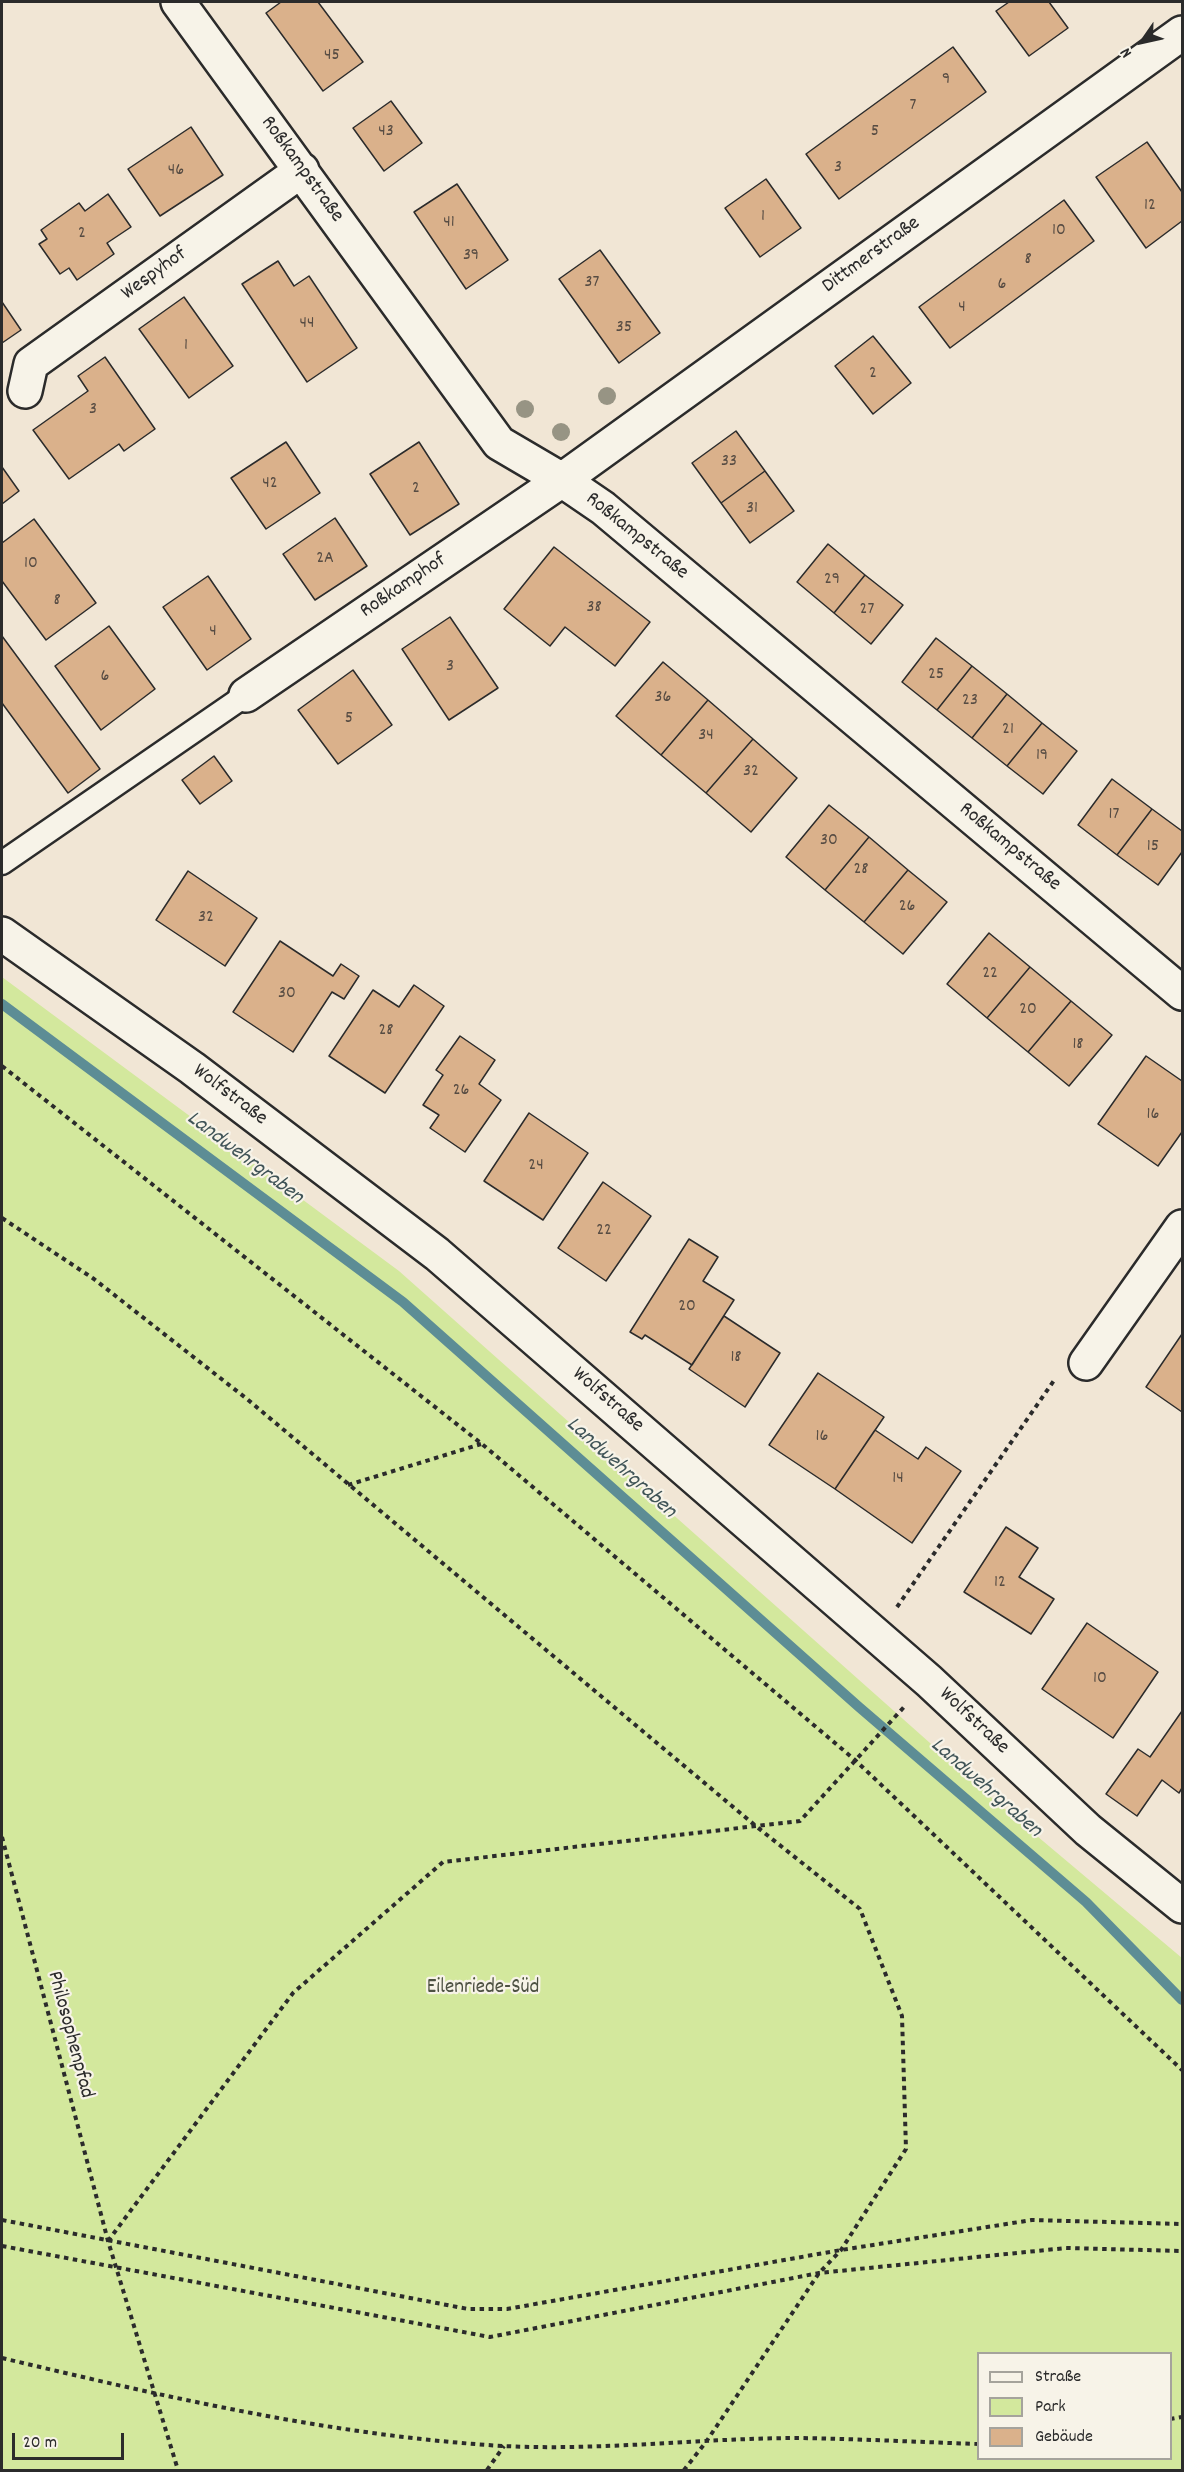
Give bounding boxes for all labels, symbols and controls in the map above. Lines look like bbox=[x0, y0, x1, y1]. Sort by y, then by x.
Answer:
north arrow bbox=[1112, 12, 1172, 72]
text: N bbox=[1115, 43, 1138, 62]
house number: 45 bbox=[324, 46, 340, 68]
house number: 9 bbox=[942, 70, 950, 92]
house number: 7 bbox=[910, 96, 916, 118]
street label: Roßkampstraße bbox=[254, 112, 348, 228]
house number: 43 bbox=[378, 122, 394, 144]
house number: 5 bbox=[871, 122, 879, 144]
house number: 3 bbox=[834, 158, 842, 180]
house number: 46 bbox=[168, 161, 184, 183]
house number: 12 bbox=[1144, 196, 1156, 218]
house number: 1 bbox=[761, 207, 765, 229]
street label: Dittmerstraße bbox=[818, 212, 926, 300]
house number: 41 bbox=[443, 213, 455, 235]
house number: 10 bbox=[1052, 221, 1066, 243]
house number: 2 bbox=[78, 224, 86, 246]
street label: Wespyhof bbox=[117, 243, 193, 307]
house number: 39 bbox=[463, 246, 479, 268]
house number: 8 bbox=[1024, 250, 1032, 272]
house number: 37 bbox=[585, 273, 599, 295]
house number: 6 bbox=[998, 275, 1006, 297]
house number: 4 bbox=[958, 298, 966, 320]
house number: 44 bbox=[300, 314, 314, 336]
house number: 35 bbox=[616, 318, 632, 340]
house number: 1 bbox=[184, 336, 188, 358]
house number: 2 bbox=[869, 364, 877, 386]
house number: 3 bbox=[89, 400, 97, 422]
house number: 33 bbox=[721, 452, 737, 474]
house number: 42 bbox=[262, 474, 278, 496]
house number: 2 bbox=[412, 479, 420, 501]
street label: Roßkampstraße bbox=[579, 488, 693, 586]
house number: 31 bbox=[746, 499, 758, 521]
house number: 2A bbox=[316, 549, 334, 571]
street label: Roßkamphof bbox=[356, 549, 452, 625]
house number: 10 bbox=[24, 554, 38, 576]
house number: 29 bbox=[824, 570, 840, 592]
house number: 8 bbox=[53, 591, 61, 613]
house number: 38 bbox=[586, 598, 602, 620]
house number: 27 bbox=[860, 600, 874, 622]
house number: 4 bbox=[209, 622, 217, 644]
house number: 3 bbox=[446, 657, 454, 679]
house number: 25 bbox=[928, 665, 944, 687]
house number: 6 bbox=[101, 667, 109, 689]
house number: 36 bbox=[655, 688, 671, 710]
house number: 23 bbox=[962, 691, 978, 713]
house number: 5 bbox=[345, 709, 353, 731]
house number: 21 bbox=[1002, 720, 1014, 742]
house number: 34 bbox=[698, 726, 714, 748]
house number: 19 bbox=[1036, 746, 1048, 768]
house number: 32 bbox=[743, 762, 759, 784]
street label: Roßkampstraße bbox=[953, 798, 1065, 898]
house number: 17 bbox=[1109, 805, 1119, 827]
house number: 30 bbox=[820, 831, 838, 853]
house number: 15 bbox=[1147, 837, 1159, 859]
house number: 28 bbox=[853, 860, 869, 882]
house number: 26 bbox=[899, 897, 915, 919]
house number: 32 bbox=[198, 908, 214, 930]
house number: 22 bbox=[982, 964, 998, 986]
house number: 30 bbox=[278, 984, 296, 1006]
house number: 20 bbox=[1019, 1000, 1037, 1022]
house number: 28 bbox=[378, 1021, 394, 1043]
house number: 18 bbox=[1072, 1035, 1084, 1057]
street label: Wolfstraße bbox=[187, 1060, 271, 1132]
house number: 26 bbox=[453, 1081, 469, 1103]
house number: 16 bbox=[1147, 1105, 1159, 1127]
water label: Landwehrgraben bbox=[180, 1107, 308, 1211]
house number: 24 bbox=[528, 1156, 544, 1178]
house number: 22 bbox=[596, 1221, 612, 1243]
house number: 20 bbox=[678, 1297, 696, 1319]
house number: 18 bbox=[730, 1348, 742, 1370]
street label: Wolfstraße bbox=[566, 1363, 648, 1439]
water label: Landwehrgraben bbox=[559, 1413, 681, 1525]
house number: 16 bbox=[816, 1427, 828, 1449]
house number: 14 bbox=[892, 1469, 904, 1491]
house number: 12 bbox=[994, 1573, 1006, 1595]
house number: 10 bbox=[1093, 1669, 1107, 1691]
street label: Wolfstraße bbox=[933, 1683, 1013, 1761]
water label: Landwehrgraben bbox=[924, 1733, 1046, 1845]
street label: Philosophenpfad bbox=[40, 1969, 98, 2101]
park label: Eilenriede-Süd bbox=[427, 1976, 539, 2002]
legend bbox=[977, 2352, 1172, 2460]
text: Straße bbox=[1035, 2365, 1081, 2390]
text: Park bbox=[1035, 2395, 1066, 2420]
scale bar bbox=[15, 2421, 128, 2459]
text: Gebäude bbox=[1035, 2425, 1093, 2450]
text: 20 m bbox=[23, 2431, 57, 2456]

